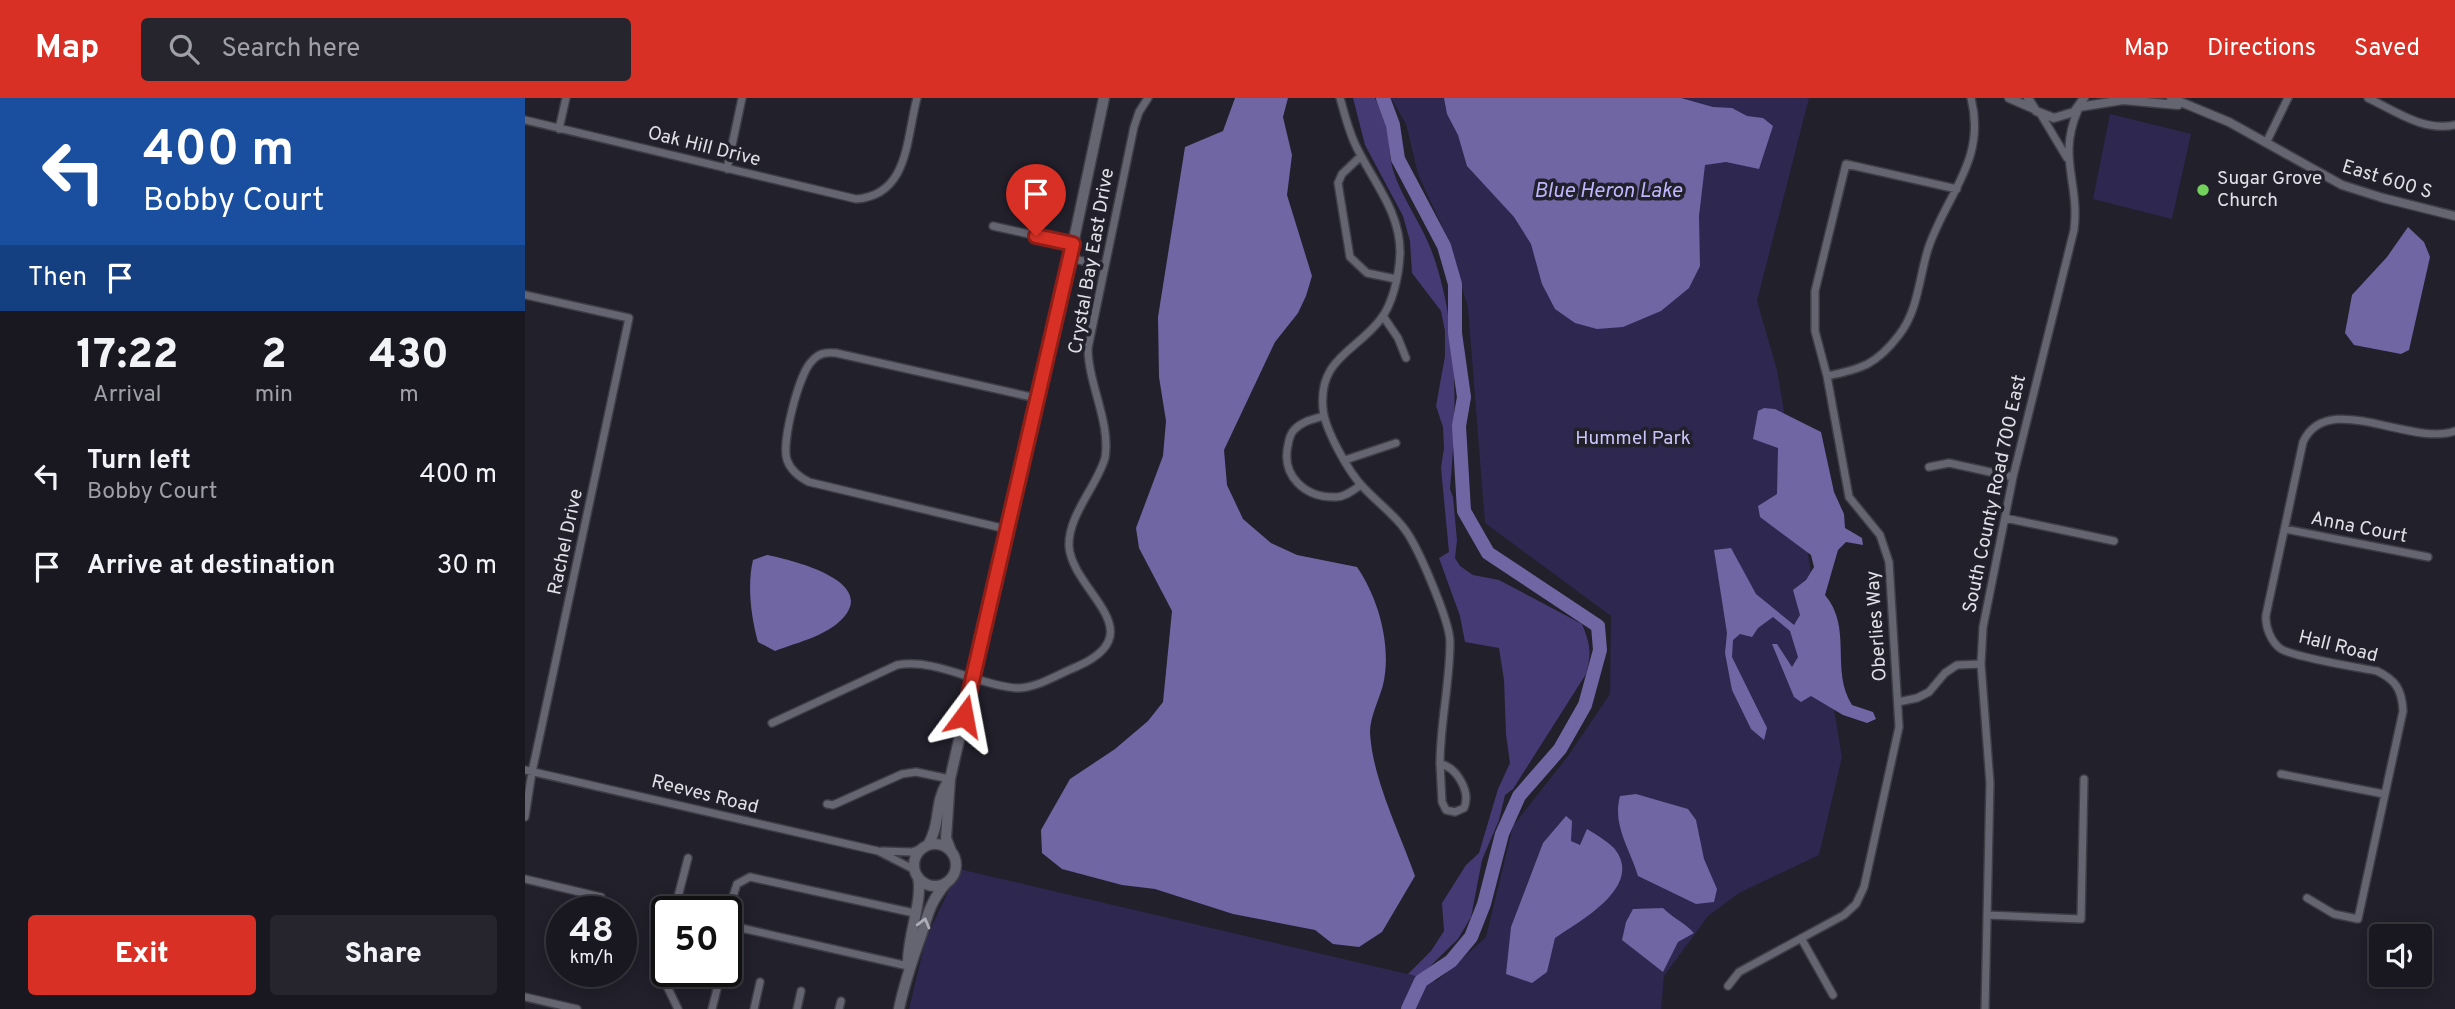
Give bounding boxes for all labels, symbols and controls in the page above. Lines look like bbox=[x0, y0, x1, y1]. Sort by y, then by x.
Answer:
search box bbox=[141, 18, 631, 81]
text: Map bbox=[35, 28, 99, 70]
icon: search bbox=[165, 30, 203, 68]
text: Search here bbox=[221, 33, 360, 66]
text: Map bbox=[2124, 34, 2169, 64]
text: Directions bbox=[2207, 34, 2316, 64]
text: Saved bbox=[2354, 34, 2420, 64]
text: 400 m bbox=[143, 121, 294, 183]
street label: Oak Hill Drive bbox=[645, 121, 763, 173]
icon: left bbox=[28, 126, 119, 217]
street label: East 600 S bbox=[2339, 155, 2435, 205]
pin bbox=[1006, 164, 1066, 236]
street label: Crystal Bay East Drive bbox=[1064, 166, 1120, 356]
place label: Sugar Grove Church bbox=[2217, 167, 2322, 213]
icon: arrive bbox=[1017, 175, 1055, 213]
water label: Blue Heron Lake bbox=[1534, 178, 1683, 205]
text: Bobby Court bbox=[143, 182, 324, 222]
marker: Sugar Grove Church bbox=[2195, 182, 2211, 198]
icon: arrive bbox=[101, 259, 139, 297]
text: Then bbox=[28, 262, 87, 295]
text: 17:22 bbox=[76, 330, 179, 383]
text: 2 bbox=[261, 330, 287, 383]
text: 430 bbox=[369, 330, 449, 383]
street label: South County Road 700 East bbox=[1958, 373, 2032, 615]
text: Arrival bbox=[93, 381, 162, 410]
text: min bbox=[255, 381, 293, 410]
text: m bbox=[399, 381, 419, 410]
park label: Hummel Park bbox=[1575, 427, 1691, 451]
text: Turn left bbox=[87, 445, 191, 478]
icon: left bbox=[28, 457, 66, 495]
text: 400 m bbox=[420, 459, 497, 492]
text: Bobby Court bbox=[87, 478, 217, 507]
street label: Rachel Drive bbox=[543, 487, 589, 597]
street label: Anna Court bbox=[2309, 507, 2409, 549]
icon: arrive bbox=[28, 548, 66, 586]
text: Arrive at destination bbox=[87, 550, 335, 583]
text: 30 m bbox=[437, 550, 497, 583]
street label: Oberlies Way bbox=[1861, 570, 1893, 682]
street label: Hall Road bbox=[2296, 626, 2380, 668]
position arrow bbox=[927, 679, 1001, 753]
street label: Reeves Road bbox=[649, 770, 761, 820]
speed limit sign: 50 bbox=[651, 896, 742, 987]
text: 48 bbox=[569, 910, 614, 954]
button: Exit bbox=[28, 915, 256, 995]
button: Share bbox=[270, 915, 497, 995]
one-way arrow bbox=[916, 917, 930, 929]
map controls bbox=[2369, 924, 2432, 987]
button: sound bbox=[2369, 924, 2432, 987]
text: km/h bbox=[570, 947, 613, 970]

